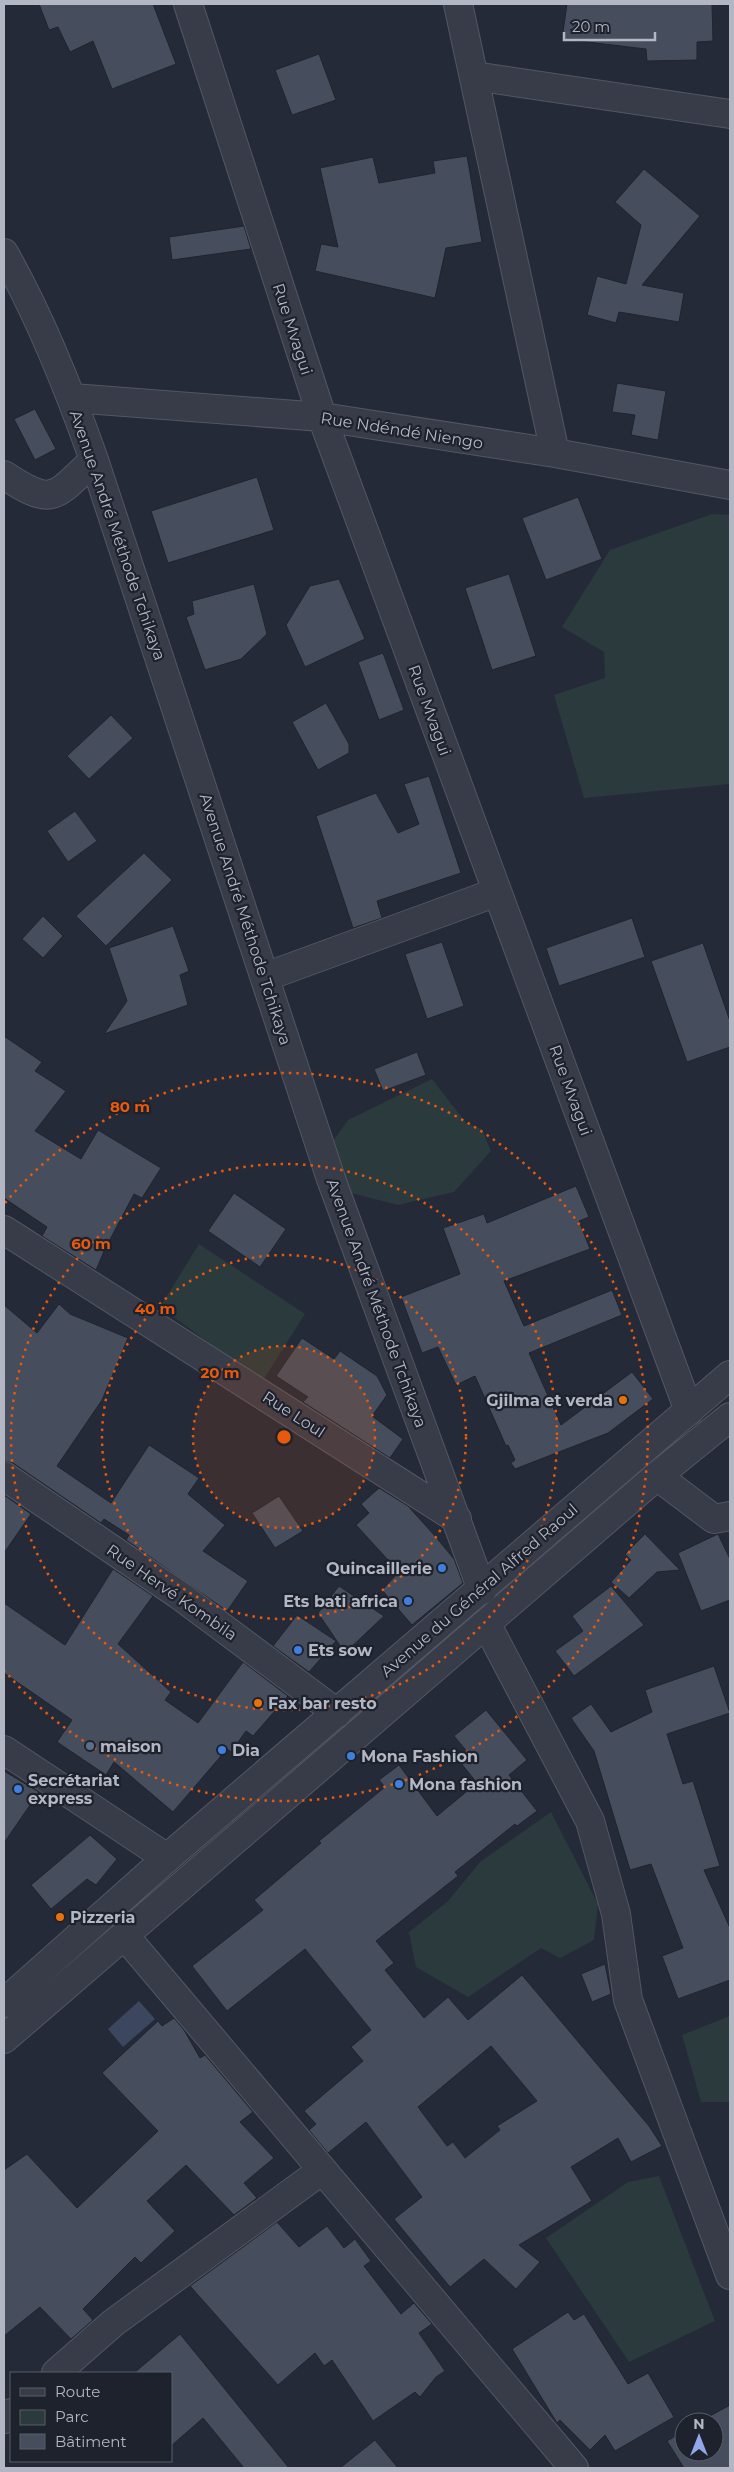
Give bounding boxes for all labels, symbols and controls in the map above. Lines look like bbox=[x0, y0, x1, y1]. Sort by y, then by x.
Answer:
scale bar bbox=[564, 10, 655, 42]
text: 20 m bbox=[572, 17, 610, 36]
street label: Rue Mvagui bbox=[269, 281, 316, 377]
street label: Avenue André Méthode Tchikaya bbox=[66, 408, 169, 663]
street label: Rue Ndéndé Niengo bbox=[319, 408, 484, 453]
street label: Rue Mvagui bbox=[404, 662, 455, 758]
street label: Avenue André Méthode Tchikaya bbox=[196, 791, 295, 1047]
street label: Rue Mvagui bbox=[545, 1042, 596, 1138]
text: 80 m bbox=[110, 1097, 150, 1116]
street label: Avenue André Méthode Tchikaya bbox=[323, 1176, 431, 1430]
text: 60 m bbox=[71, 1234, 111, 1253]
text: 40 m bbox=[135, 1299, 175, 1318]
text: 20 m bbox=[200, 1363, 240, 1382]
street label: Rue Loul bbox=[259, 1387, 328, 1442]
place label: Gjilma et verda bbox=[486, 1391, 613, 1410]
marker: Gjilma et verda bbox=[617, 1394, 629, 1406]
centre of rings bbox=[275, 1428, 293, 1446]
street label: Avenue du Général Alfred Raoul bbox=[377, 1500, 582, 1681]
street label: Rue Hervé Kombila bbox=[103, 1540, 241, 1645]
place label: Quincaillerie bbox=[326, 1559, 432, 1578]
marker: Quincaillerie bbox=[436, 1562, 448, 1574]
place label: Ets bati africa bbox=[283, 1592, 398, 1611]
marker: Ets bati africa bbox=[402, 1595, 414, 1607]
place label: Ets sow bbox=[308, 1641, 372, 1660]
marker: Ets sow bbox=[292, 1644, 304, 1656]
place label: Fax bar resto bbox=[268, 1694, 377, 1713]
marker: Fax bar resto bbox=[252, 1697, 264, 1709]
place label: maison bbox=[100, 1737, 162, 1756]
marker: maison bbox=[84, 1740, 96, 1752]
place label: Dia bbox=[232, 1741, 260, 1760]
marker: Dia bbox=[216, 1744, 228, 1756]
place label: Mona Fashion bbox=[361, 1747, 478, 1766]
marker: Mona Fashion bbox=[345, 1750, 357, 1762]
place label: Secrétariat express bbox=[28, 1771, 120, 1808]
place label: Mona fashion bbox=[409, 1775, 522, 1794]
marker: Mona fashion bbox=[393, 1778, 405, 1790]
marker: Secrétariat express bbox=[12, 1783, 24, 1795]
place label: Pizzeria bbox=[70, 1908, 135, 1927]
marker: Pizzeria bbox=[54, 1911, 66, 1923]
legend bbox=[10, 2372, 172, 2462]
text: Route bbox=[55, 2382, 100, 2401]
text: Parc bbox=[55, 2407, 89, 2426]
north arrow bbox=[674, 2412, 724, 2462]
text: N bbox=[693, 2415, 705, 2433]
text: Bâtiment bbox=[55, 2432, 127, 2451]

